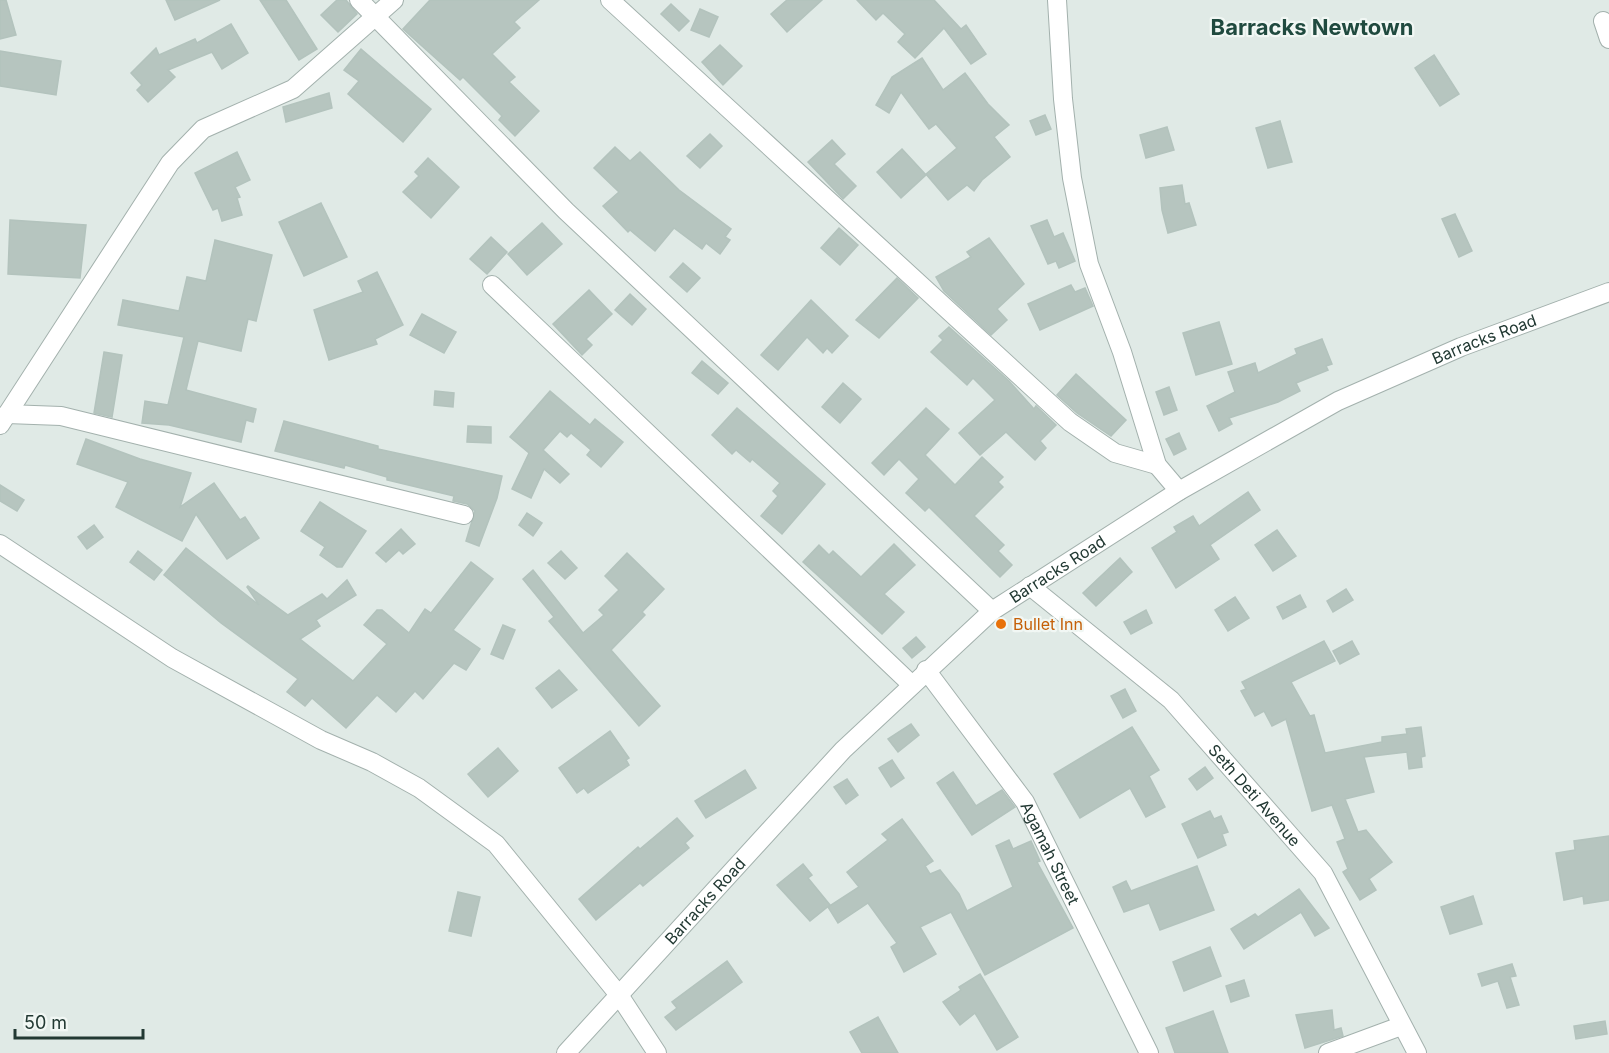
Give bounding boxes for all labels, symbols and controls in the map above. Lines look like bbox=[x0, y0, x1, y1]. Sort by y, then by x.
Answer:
district label: Barracks Newtown bbox=[1211, 14, 1413, 40]
street label: Barracks Road bbox=[1429, 310, 1539, 368]
street label: Barracks Road bbox=[1006, 531, 1109, 607]
place label: Bullet Inn bbox=[1013, 614, 1083, 634]
marker: Bullet Inn bbox=[994, 617, 1008, 631]
street label: Seth Deti Avenue bbox=[1204, 740, 1305, 850]
street label: Agamah Street bbox=[1016, 798, 1084, 908]
street label: Barracks Road bbox=[660, 854, 750, 948]
scale bar bbox=[15, 1002, 142, 1040]
text: 50 m bbox=[24, 1012, 67, 1033]

